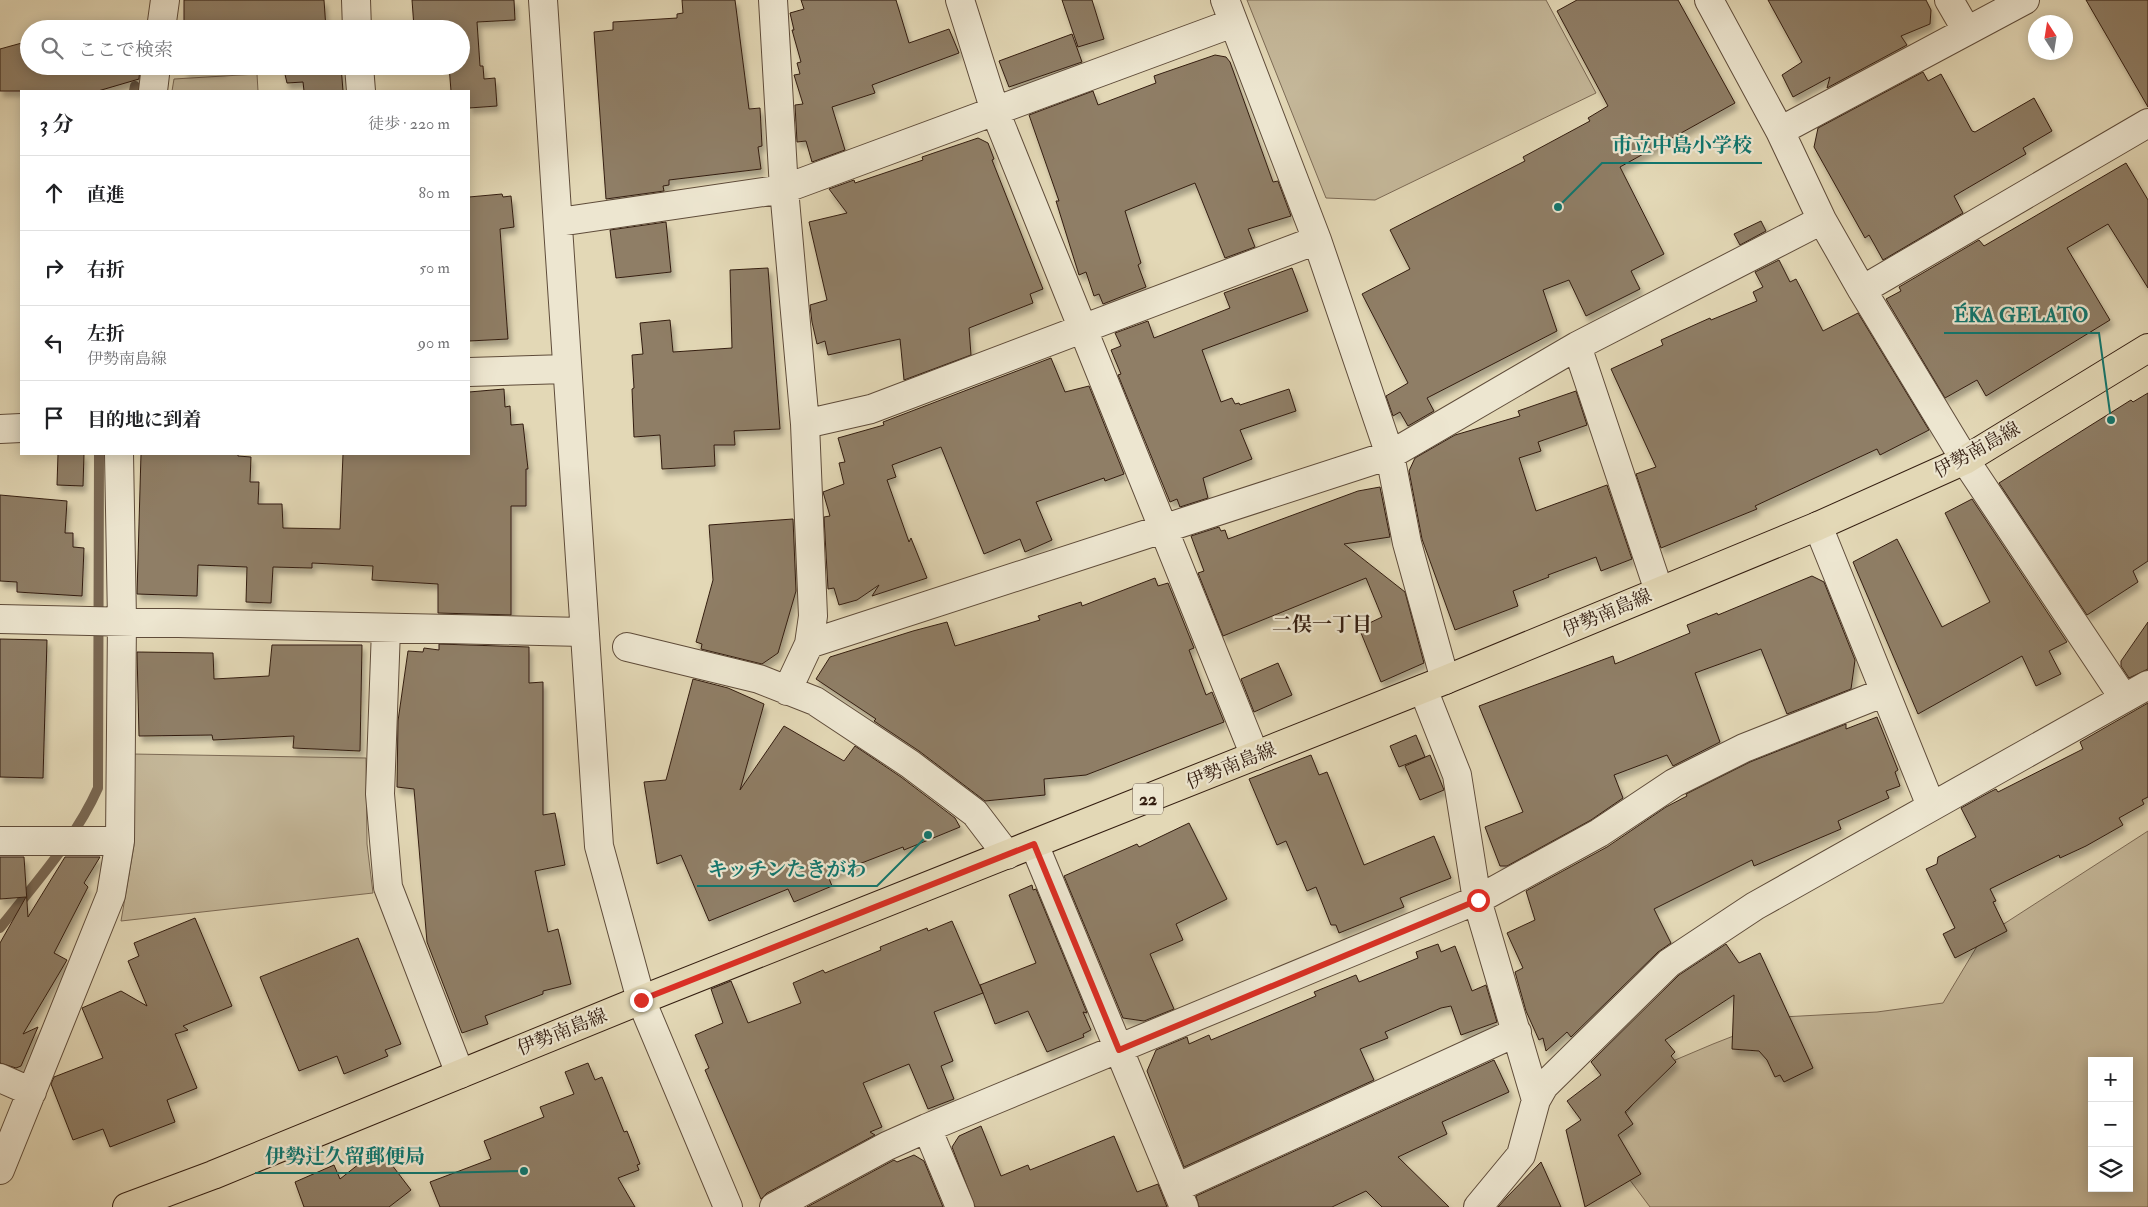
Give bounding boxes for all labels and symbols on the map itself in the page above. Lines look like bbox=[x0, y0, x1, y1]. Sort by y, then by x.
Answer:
north arrow bbox=[2028, 15, 2073, 60]
callout: 市立中島小学校 bbox=[1602, 128, 1762, 163]
text: 市立中島小学校 bbox=[1612, 133, 1752, 158]
callout: ÉKA GELATO bbox=[1944, 298, 2099, 333]
text: ÉKA GELATO bbox=[1954, 302, 2088, 328]
street label: 伊勢南島線 bbox=[1930, 416, 2024, 484]
street label: 伊勢南島線 bbox=[1559, 583, 1655, 643]
district label: 二俣一丁目 bbox=[1272, 612, 1372, 637]
street label: 伊勢南島線 bbox=[1182, 737, 1280, 795]
road number: 22 bbox=[1133, 784, 1163, 814]
callout: キッチンたきがわ bbox=[697, 851, 877, 886]
text: キッチンたきがわ bbox=[708, 857, 866, 882]
route start bbox=[1467, 889, 1490, 912]
route end bbox=[630, 989, 653, 1012]
street label: 伊勢南島線 bbox=[513, 1003, 611, 1061]
callout: 伊勢辻久留郵便局 bbox=[255, 1138, 435, 1173]
text: 伊勢辻久留郵便局 bbox=[265, 1144, 425, 1169]

